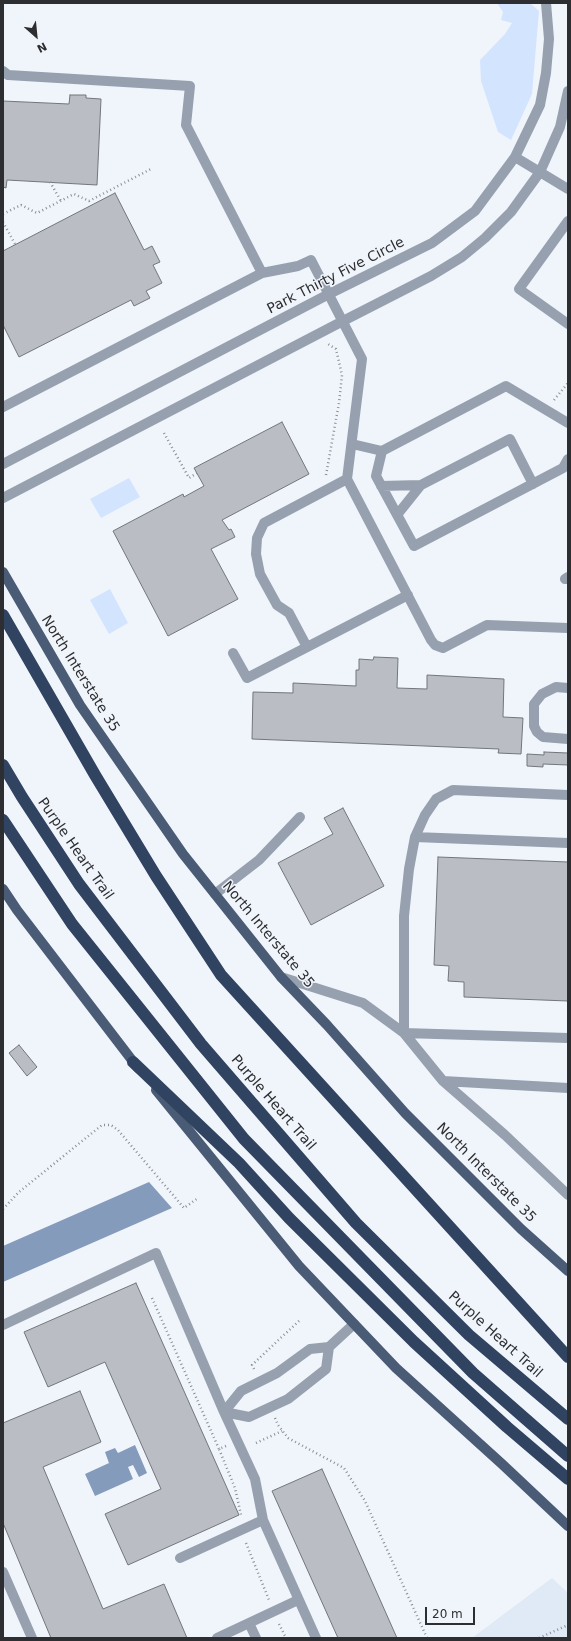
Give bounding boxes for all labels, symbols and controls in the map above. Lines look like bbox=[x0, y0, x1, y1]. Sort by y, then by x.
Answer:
north arrow bbox=[16, 16, 56, 56]
text: N bbox=[35, 39, 49, 55]
street label: Park Thirty Five Circle bbox=[265, 234, 407, 318]
street label: North Interstate 35 bbox=[37, 613, 123, 735]
street label: Purple Heart Trail bbox=[34, 795, 116, 903]
street label: North Interstate 35 bbox=[218, 878, 318, 992]
street label: Purple Heart Trail bbox=[227, 1052, 319, 1154]
street label: North Interstate 35 bbox=[433, 1120, 539, 1226]
street label: Purple Heart Trail bbox=[445, 1288, 545, 1382]
scale bar bbox=[427, 1599, 477, 1625]
text: 20 m bbox=[432, 1607, 463, 1621]

